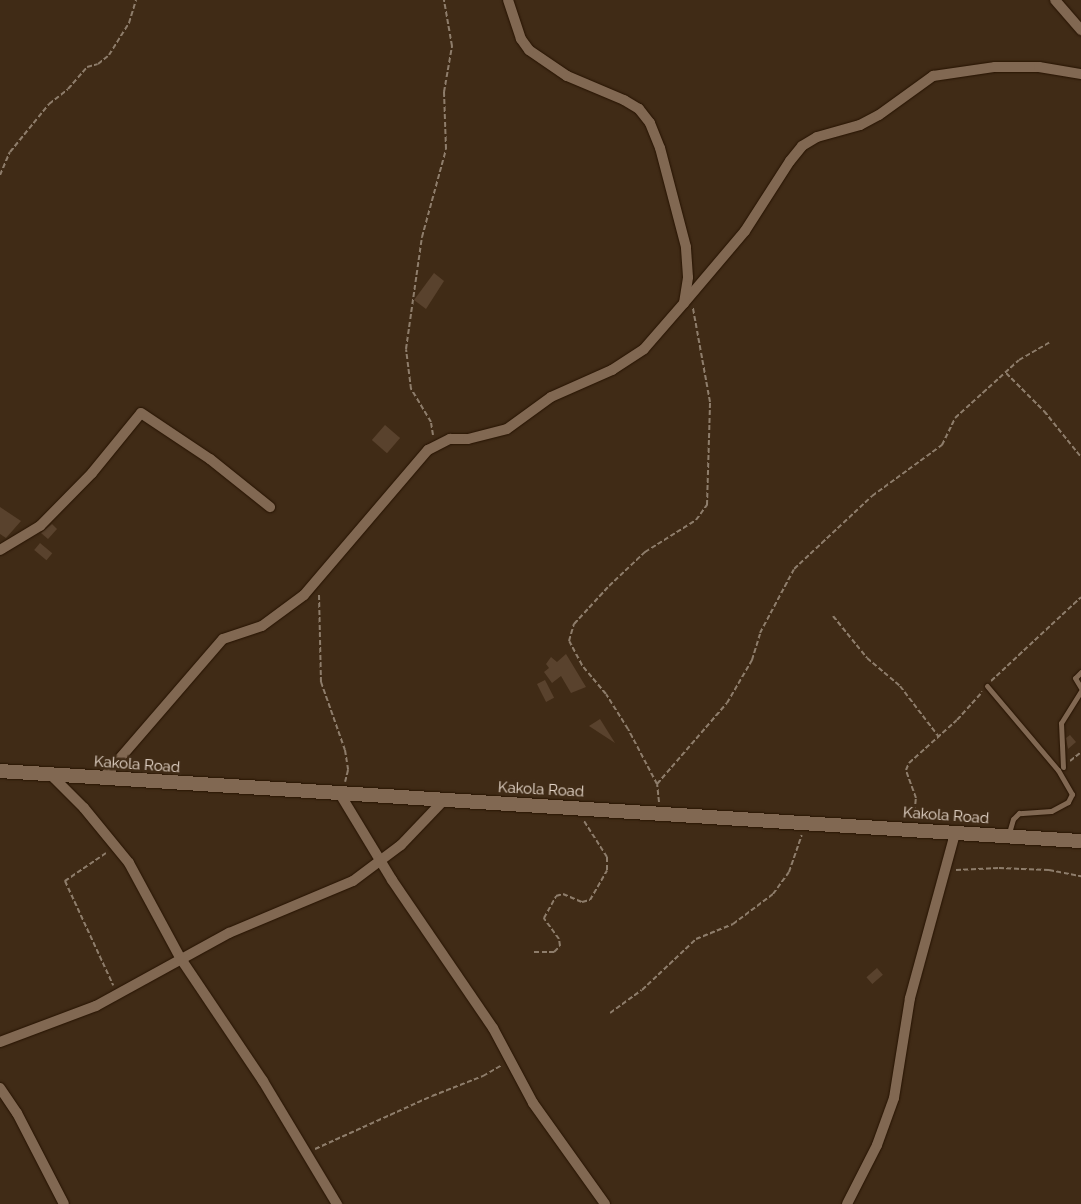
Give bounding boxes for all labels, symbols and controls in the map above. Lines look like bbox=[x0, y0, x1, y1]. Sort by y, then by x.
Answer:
street label: Kakola Road bbox=[93, 753, 181, 777]
street label: Kakola Road bbox=[497, 779, 585, 801]
street label: Kakola Road bbox=[902, 804, 990, 828]

